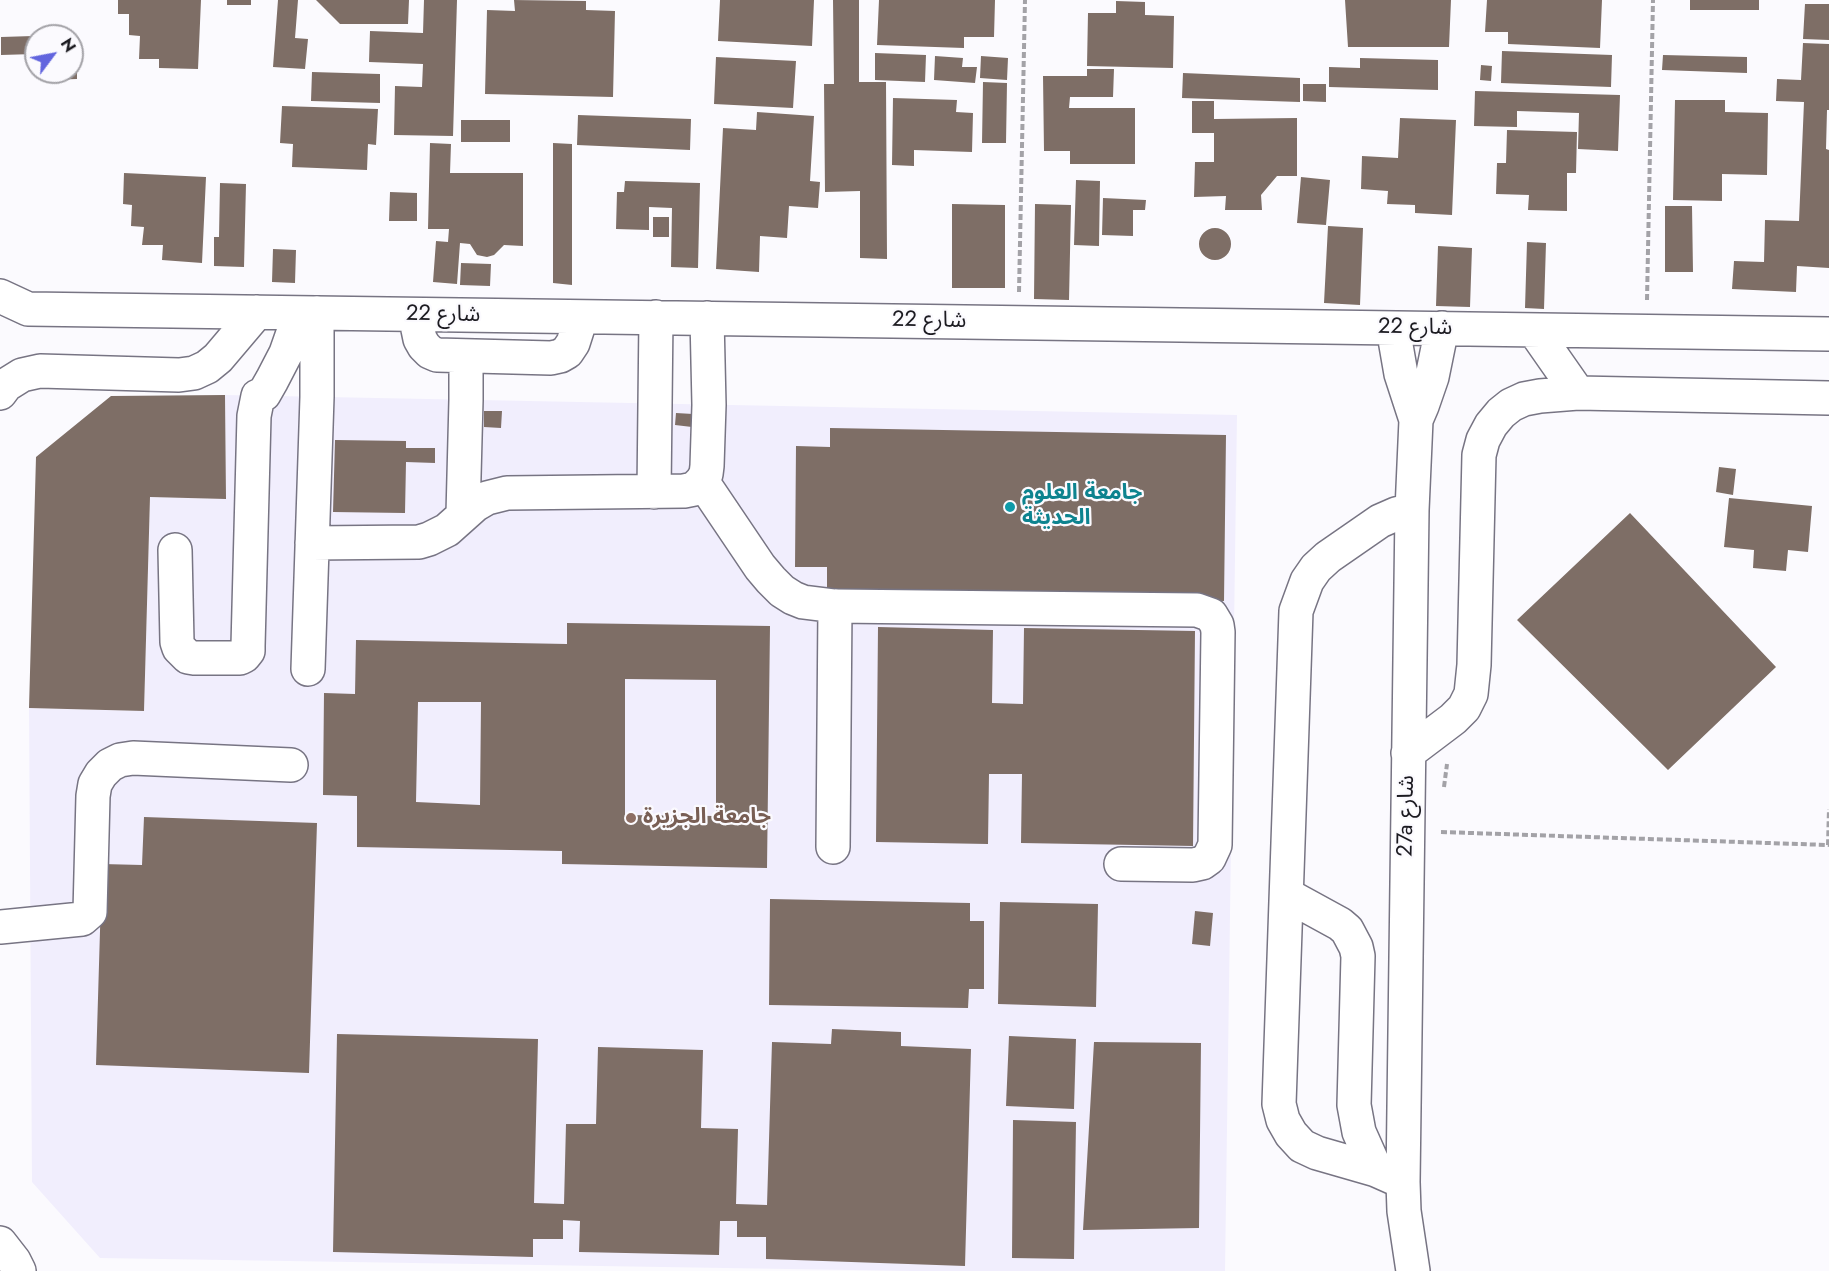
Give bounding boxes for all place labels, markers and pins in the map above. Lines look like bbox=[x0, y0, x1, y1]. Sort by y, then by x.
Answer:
place label: جامعة العلوم الحديثة bbox=[1022, 481, 1142, 532]
marker: جامعة العلوم الحديثة bbox=[1003, 500, 1017, 514]
place label: جامعة الجزيرة bbox=[643, 805, 771, 831]
marker: جامعة الجزيرة bbox=[624, 811, 638, 825]

